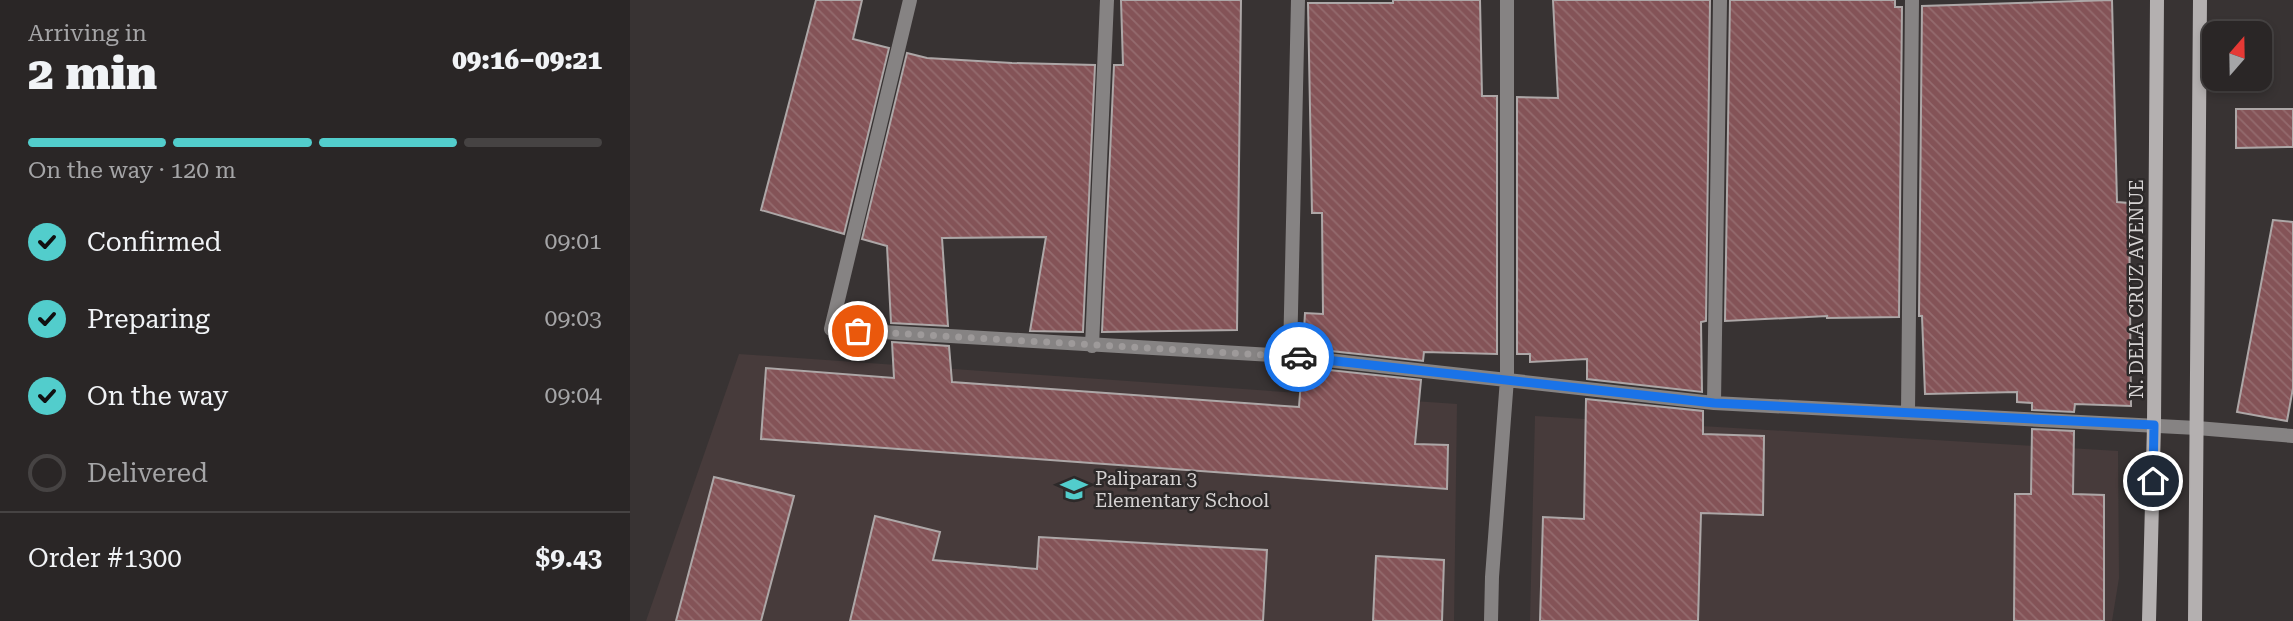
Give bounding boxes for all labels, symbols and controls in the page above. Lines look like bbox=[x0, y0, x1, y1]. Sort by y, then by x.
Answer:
text: Arriving in bbox=[28, 20, 147, 47]
north arrow bbox=[2202, 21, 2272, 91]
map controls bbox=[2202, 21, 2272, 91]
text: 09:16–09:21 bbox=[452, 45, 602, 75]
text: 2 min bbox=[28, 46, 157, 100]
text: On the way · 120 m bbox=[28, 157, 236, 184]
street label: N. DELA CRUZ AVENUE bbox=[2125, 179, 2148, 399]
icon: check bbox=[28, 223, 66, 261]
text: Confirmed bbox=[87, 227, 222, 257]
text: 09:01 bbox=[545, 228, 602, 255]
icon: check bbox=[28, 300, 66, 338]
pin bbox=[828, 301, 888, 361]
text: Preparing bbox=[87, 304, 210, 334]
text: 09:03 bbox=[545, 305, 602, 332]
icon: bag bbox=[839, 312, 877, 350]
courier bbox=[1264, 322, 1334, 392]
icon: car bbox=[1280, 338, 1318, 376]
icon: check bbox=[28, 377, 66, 415]
text: On the way bbox=[87, 381, 228, 411]
text: 09:04 bbox=[545, 382, 602, 409]
pin bbox=[2123, 451, 2183, 511]
text: Delivered bbox=[87, 458, 208, 488]
icon: home bbox=[2134, 462, 2172, 500]
place label: Paliparan 3 Elementary School bbox=[1095, 467, 1269, 512]
school or university icon: Paliparan 3 Elementary School bbox=[1059, 474, 1089, 504]
text: Order #1300 bbox=[28, 543, 182, 573]
text: $9.43 bbox=[536, 543, 602, 573]

